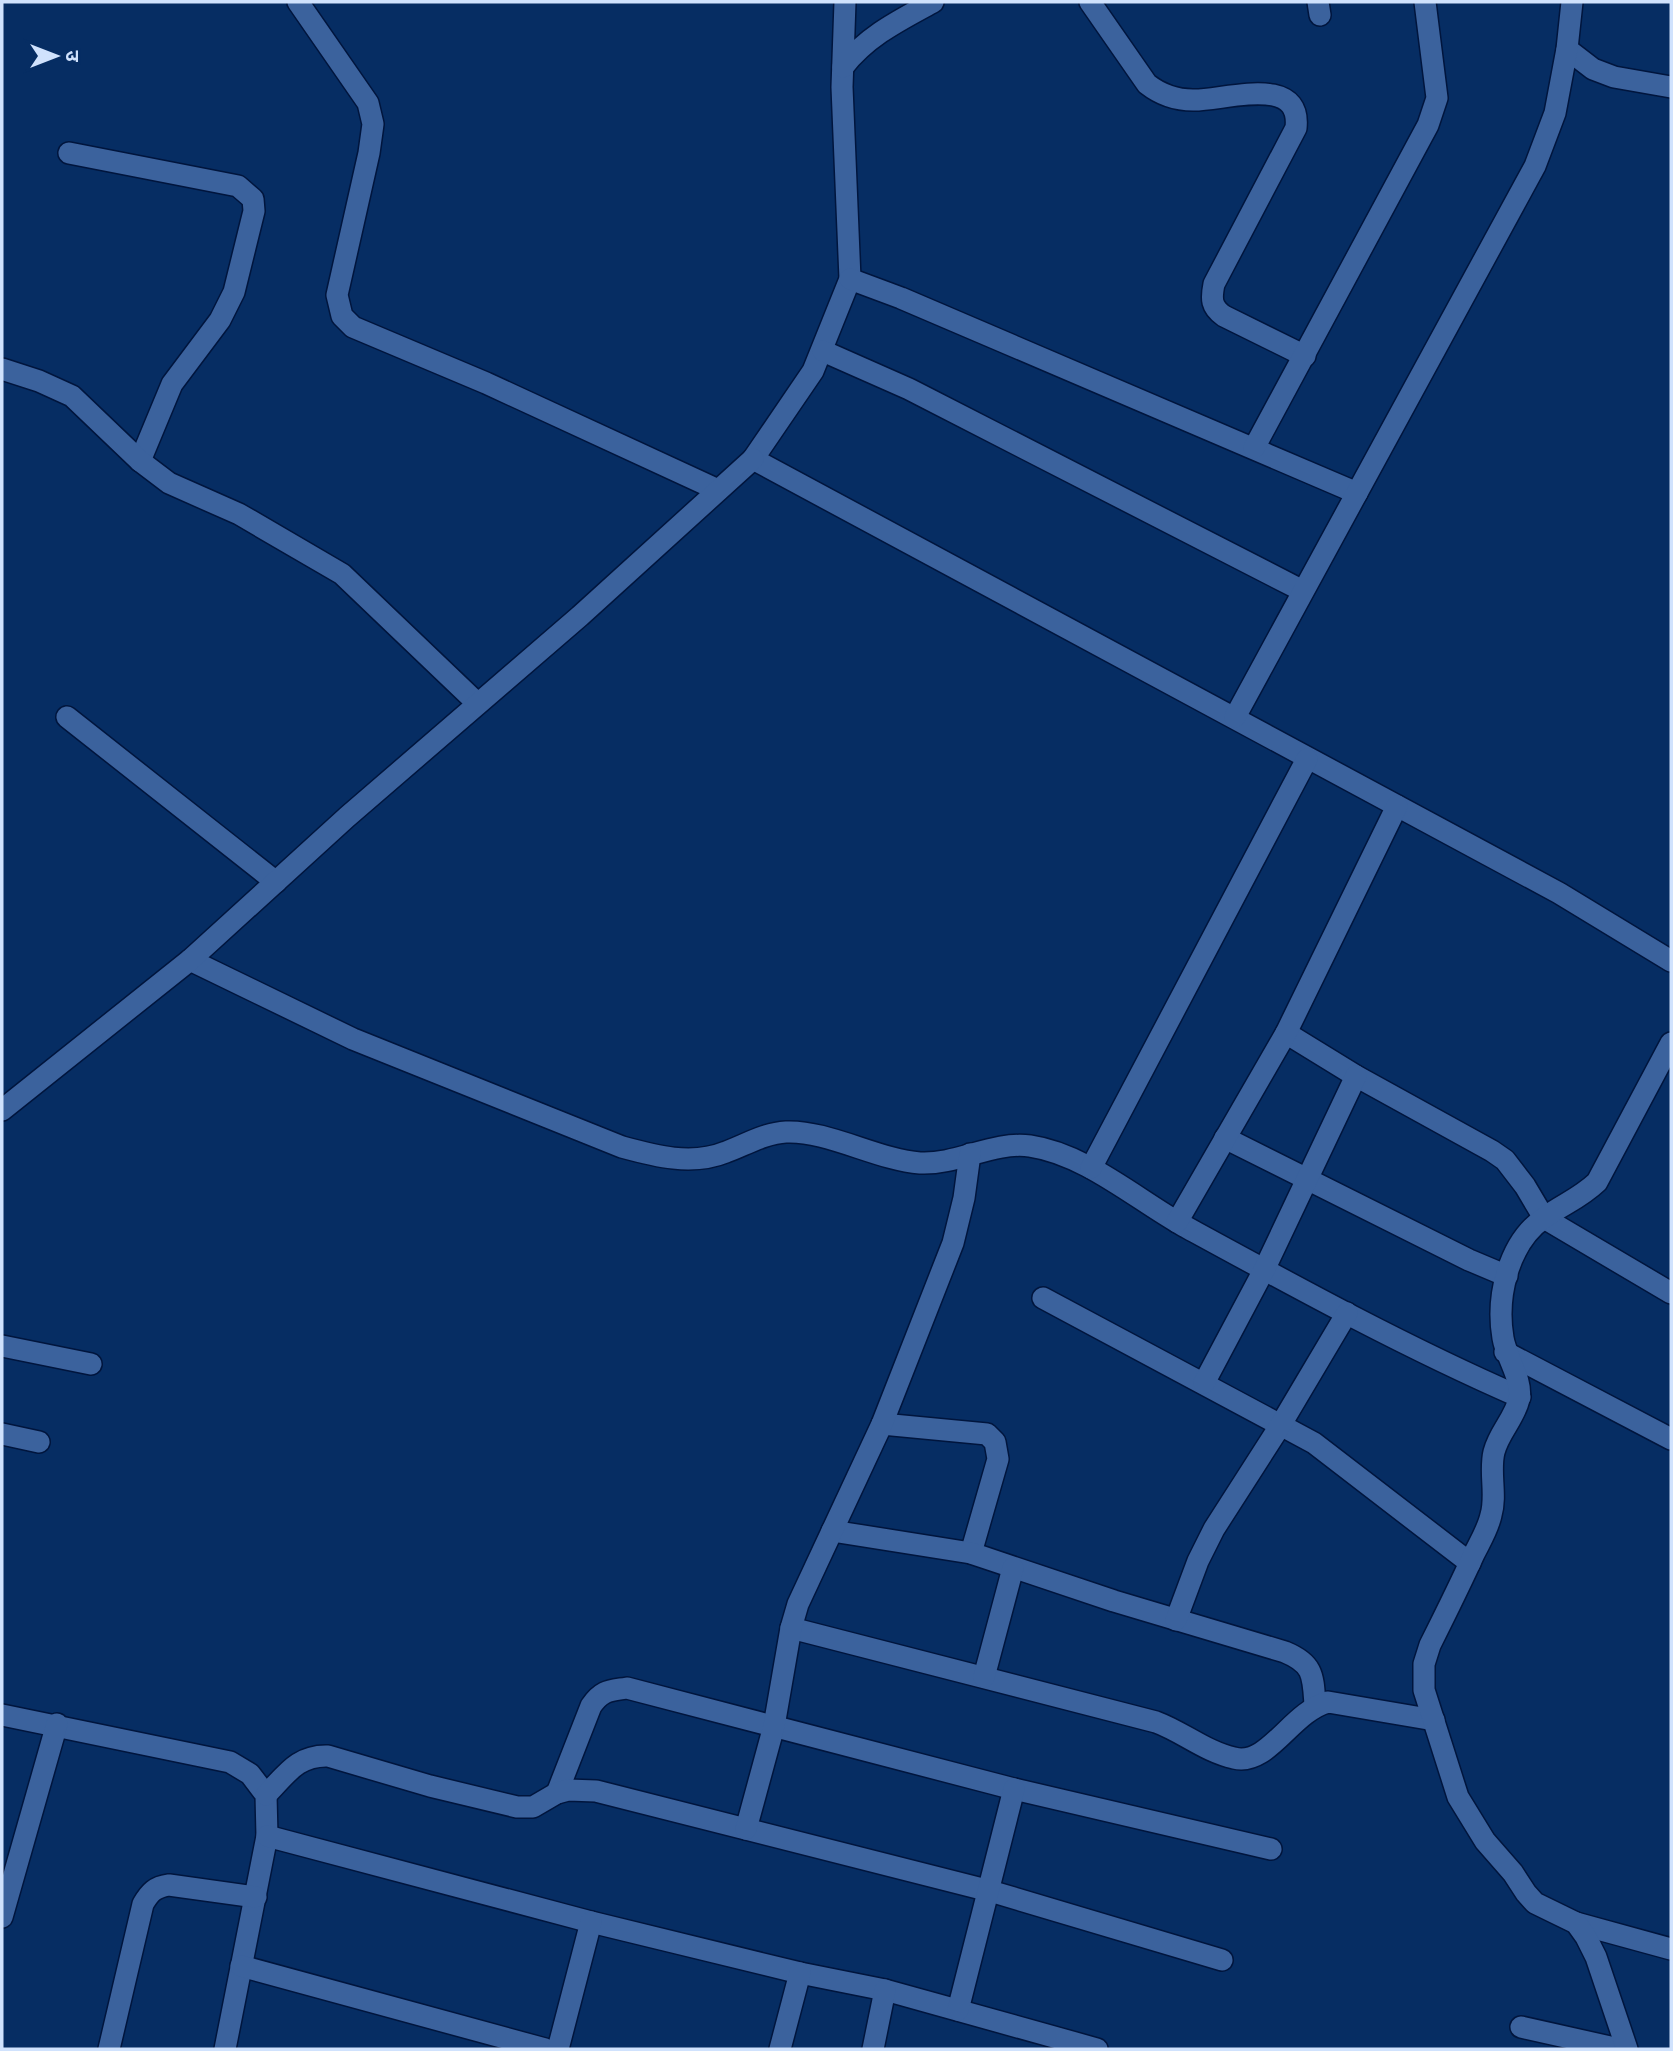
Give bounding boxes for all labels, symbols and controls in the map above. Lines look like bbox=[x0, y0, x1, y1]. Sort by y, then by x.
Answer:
north arrow bbox=[21, 21, 91, 91]
text: उ bbox=[62, 50, 83, 62]

